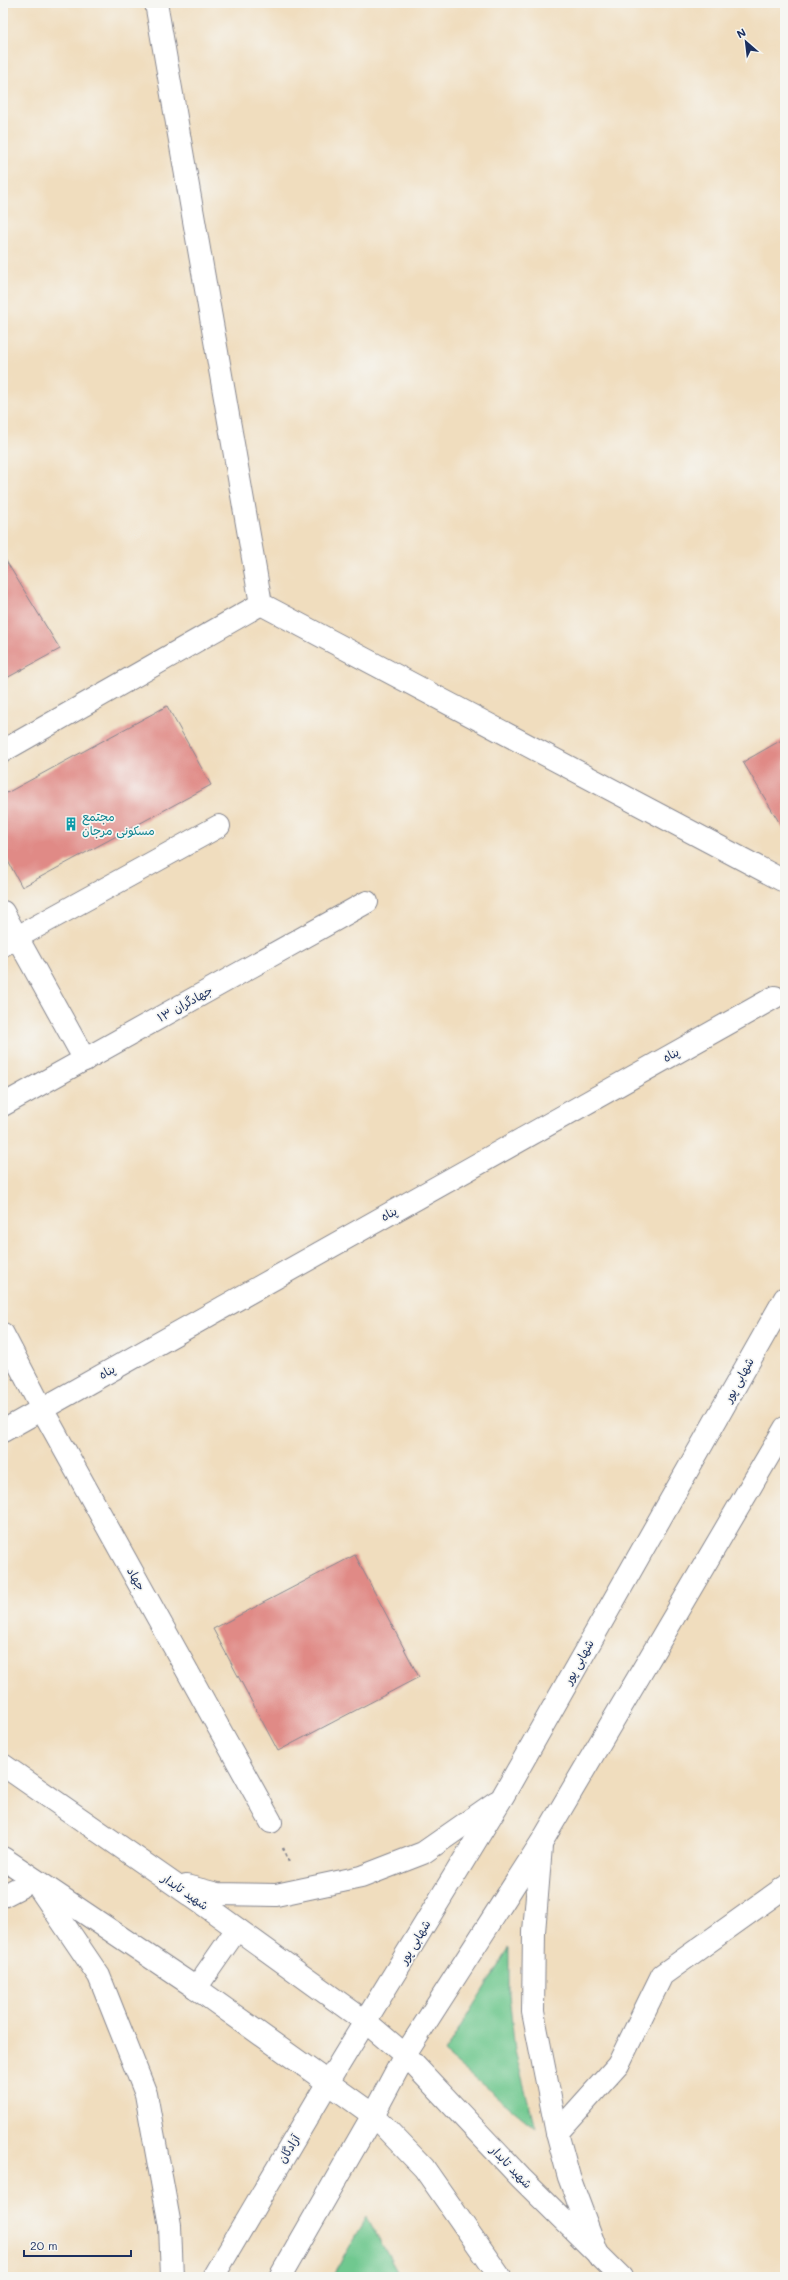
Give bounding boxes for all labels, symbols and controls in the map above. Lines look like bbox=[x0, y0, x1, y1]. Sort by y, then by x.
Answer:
north arrow bbox=[726, 22, 766, 62]
text: N bbox=[734, 24, 748, 41]
place label: مجتمع مسکونی مرجان bbox=[82, 808, 155, 839]
building icon: مجتمع مسکونی مرجان bbox=[63, 816, 79, 832]
street label: جهادگران ۱۳ bbox=[154, 981, 215, 1026]
street label: پناه bbox=[659, 1043, 682, 1066]
street label: پناه bbox=[377, 1202, 400, 1225]
street label: شهابی پور bbox=[719, 1354, 758, 1406]
street label: پناه bbox=[95, 1360, 118, 1383]
street label: جهاد bbox=[123, 1564, 150, 1594]
street label: شهابی پور bbox=[559, 1636, 598, 1688]
street label: شهید تابدار bbox=[158, 1869, 212, 1914]
street label: شهابی پور bbox=[394, 1917, 434, 1968]
street label: آزادگان bbox=[273, 2130, 303, 2166]
street label: شهید تابدار bbox=[486, 2141, 536, 2192]
scale bar bbox=[24, 2232, 131, 2258]
text: 20 m bbox=[30, 2237, 58, 2253]

